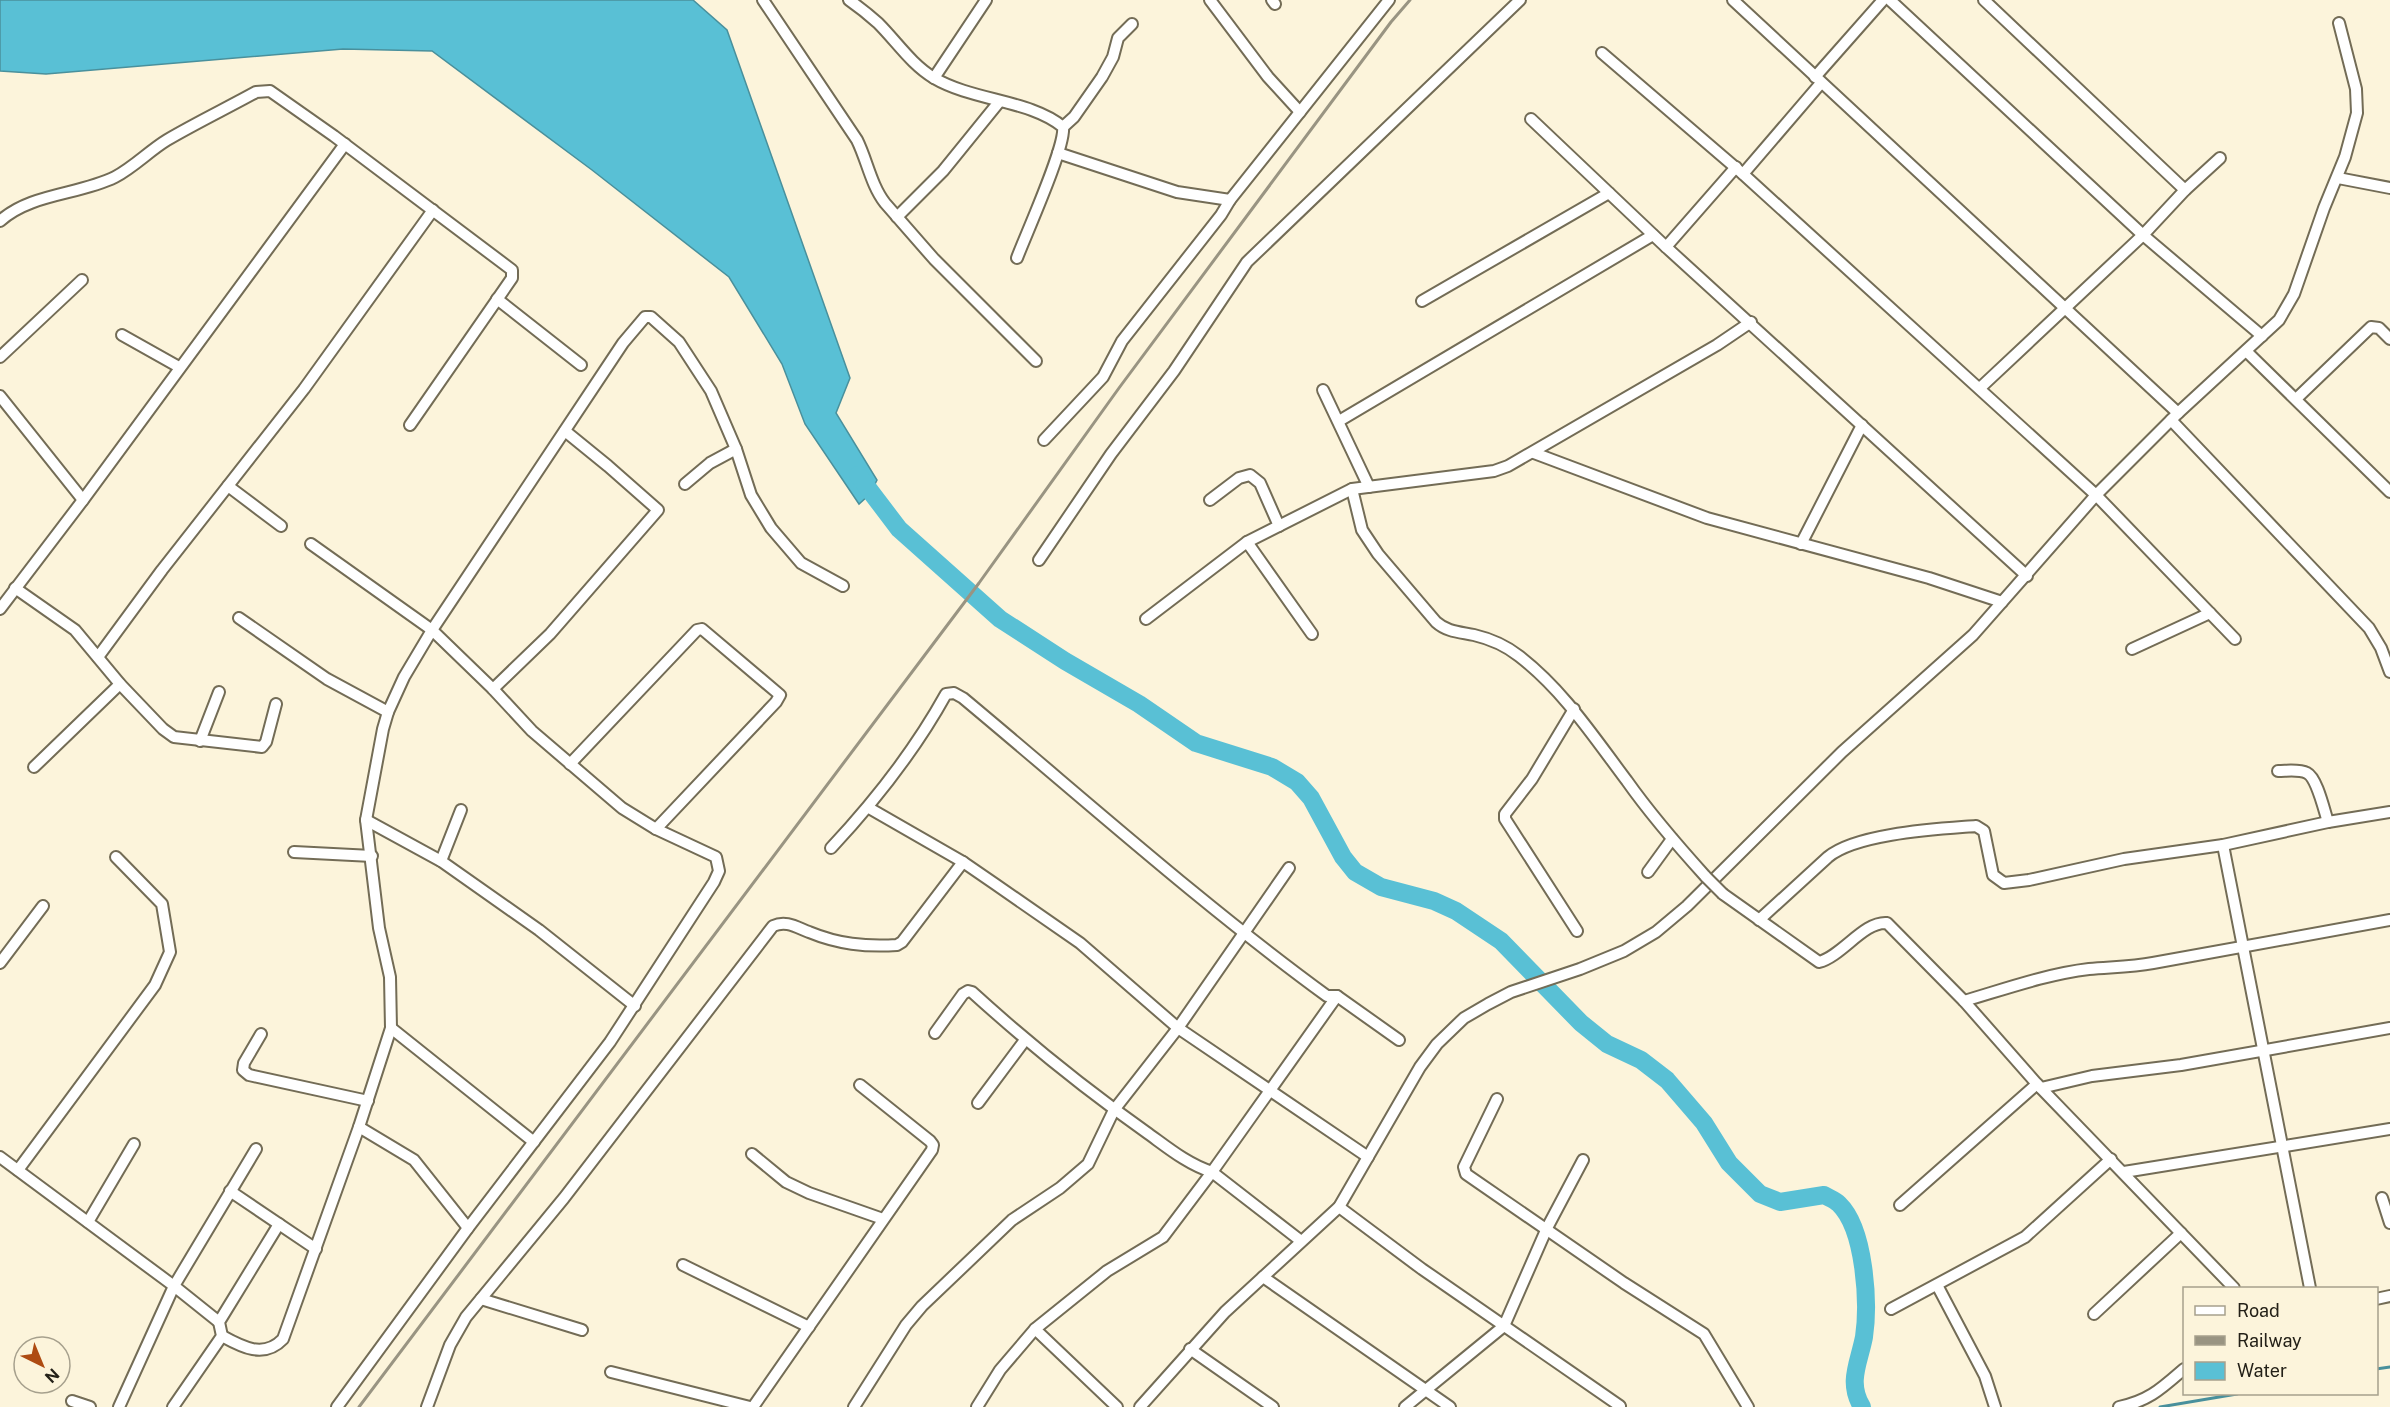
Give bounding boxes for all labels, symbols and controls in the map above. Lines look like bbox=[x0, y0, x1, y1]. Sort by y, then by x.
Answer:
legend bbox=[2183, 1287, 2378, 1395]
text: Road bbox=[2237, 1300, 2280, 1321]
text: Railway bbox=[2237, 1330, 2302, 1351]
north arrow bbox=[12, 1335, 72, 1395]
text: Water bbox=[2237, 1360, 2287, 1381]
text: N bbox=[41, 1364, 63, 1387]

